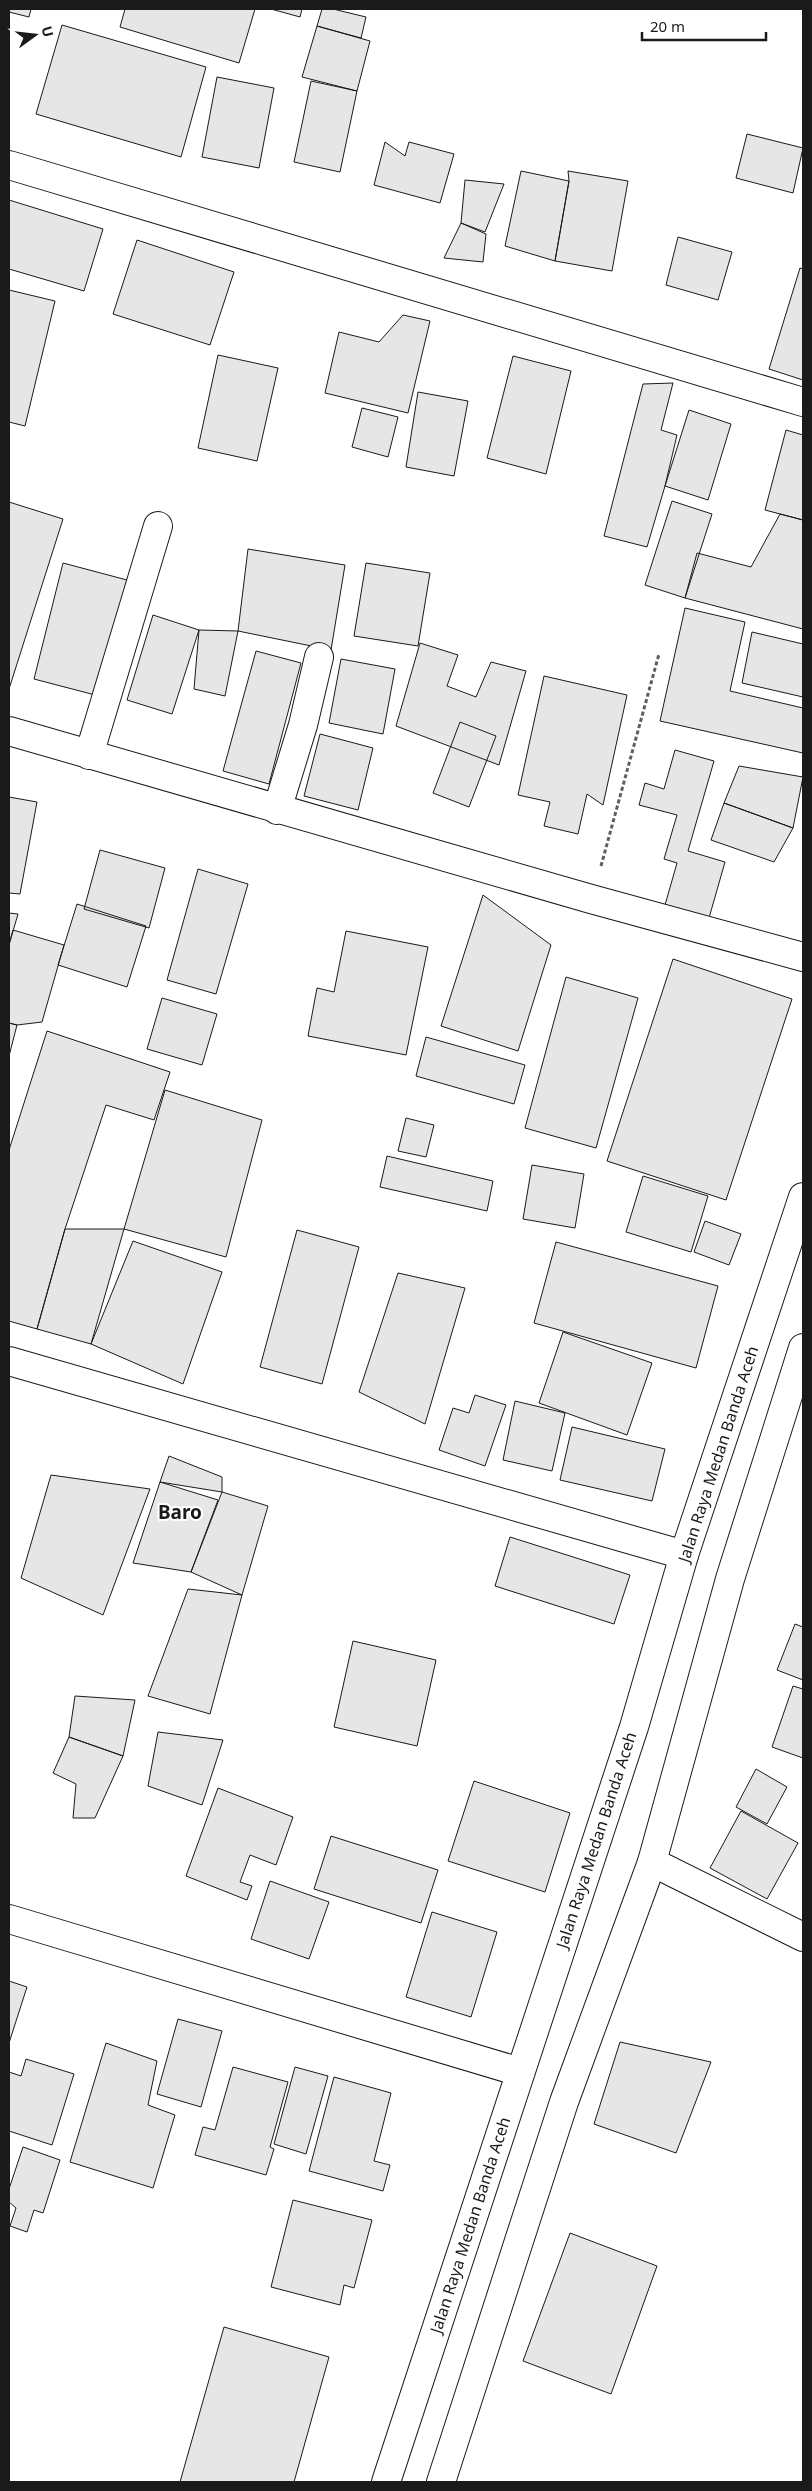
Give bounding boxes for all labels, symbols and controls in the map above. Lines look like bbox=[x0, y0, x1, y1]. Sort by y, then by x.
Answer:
north arrow bbox=[10, 10, 60, 60]
scale bar bbox=[642, 10, 766, 42]
text: 20 m bbox=[650, 16, 685, 36]
text: U bbox=[37, 24, 59, 39]
street label: Jalan Raya Medan Banda Aceh bbox=[672, 1343, 763, 1567]
district label: Baro bbox=[158, 1499, 202, 1525]
street label: Jalan Raya Medan Banda Aceh bbox=[550, 1729, 641, 1953]
street label: Jalan Raya Medan Banda Aceh bbox=[424, 2114, 515, 2338]

